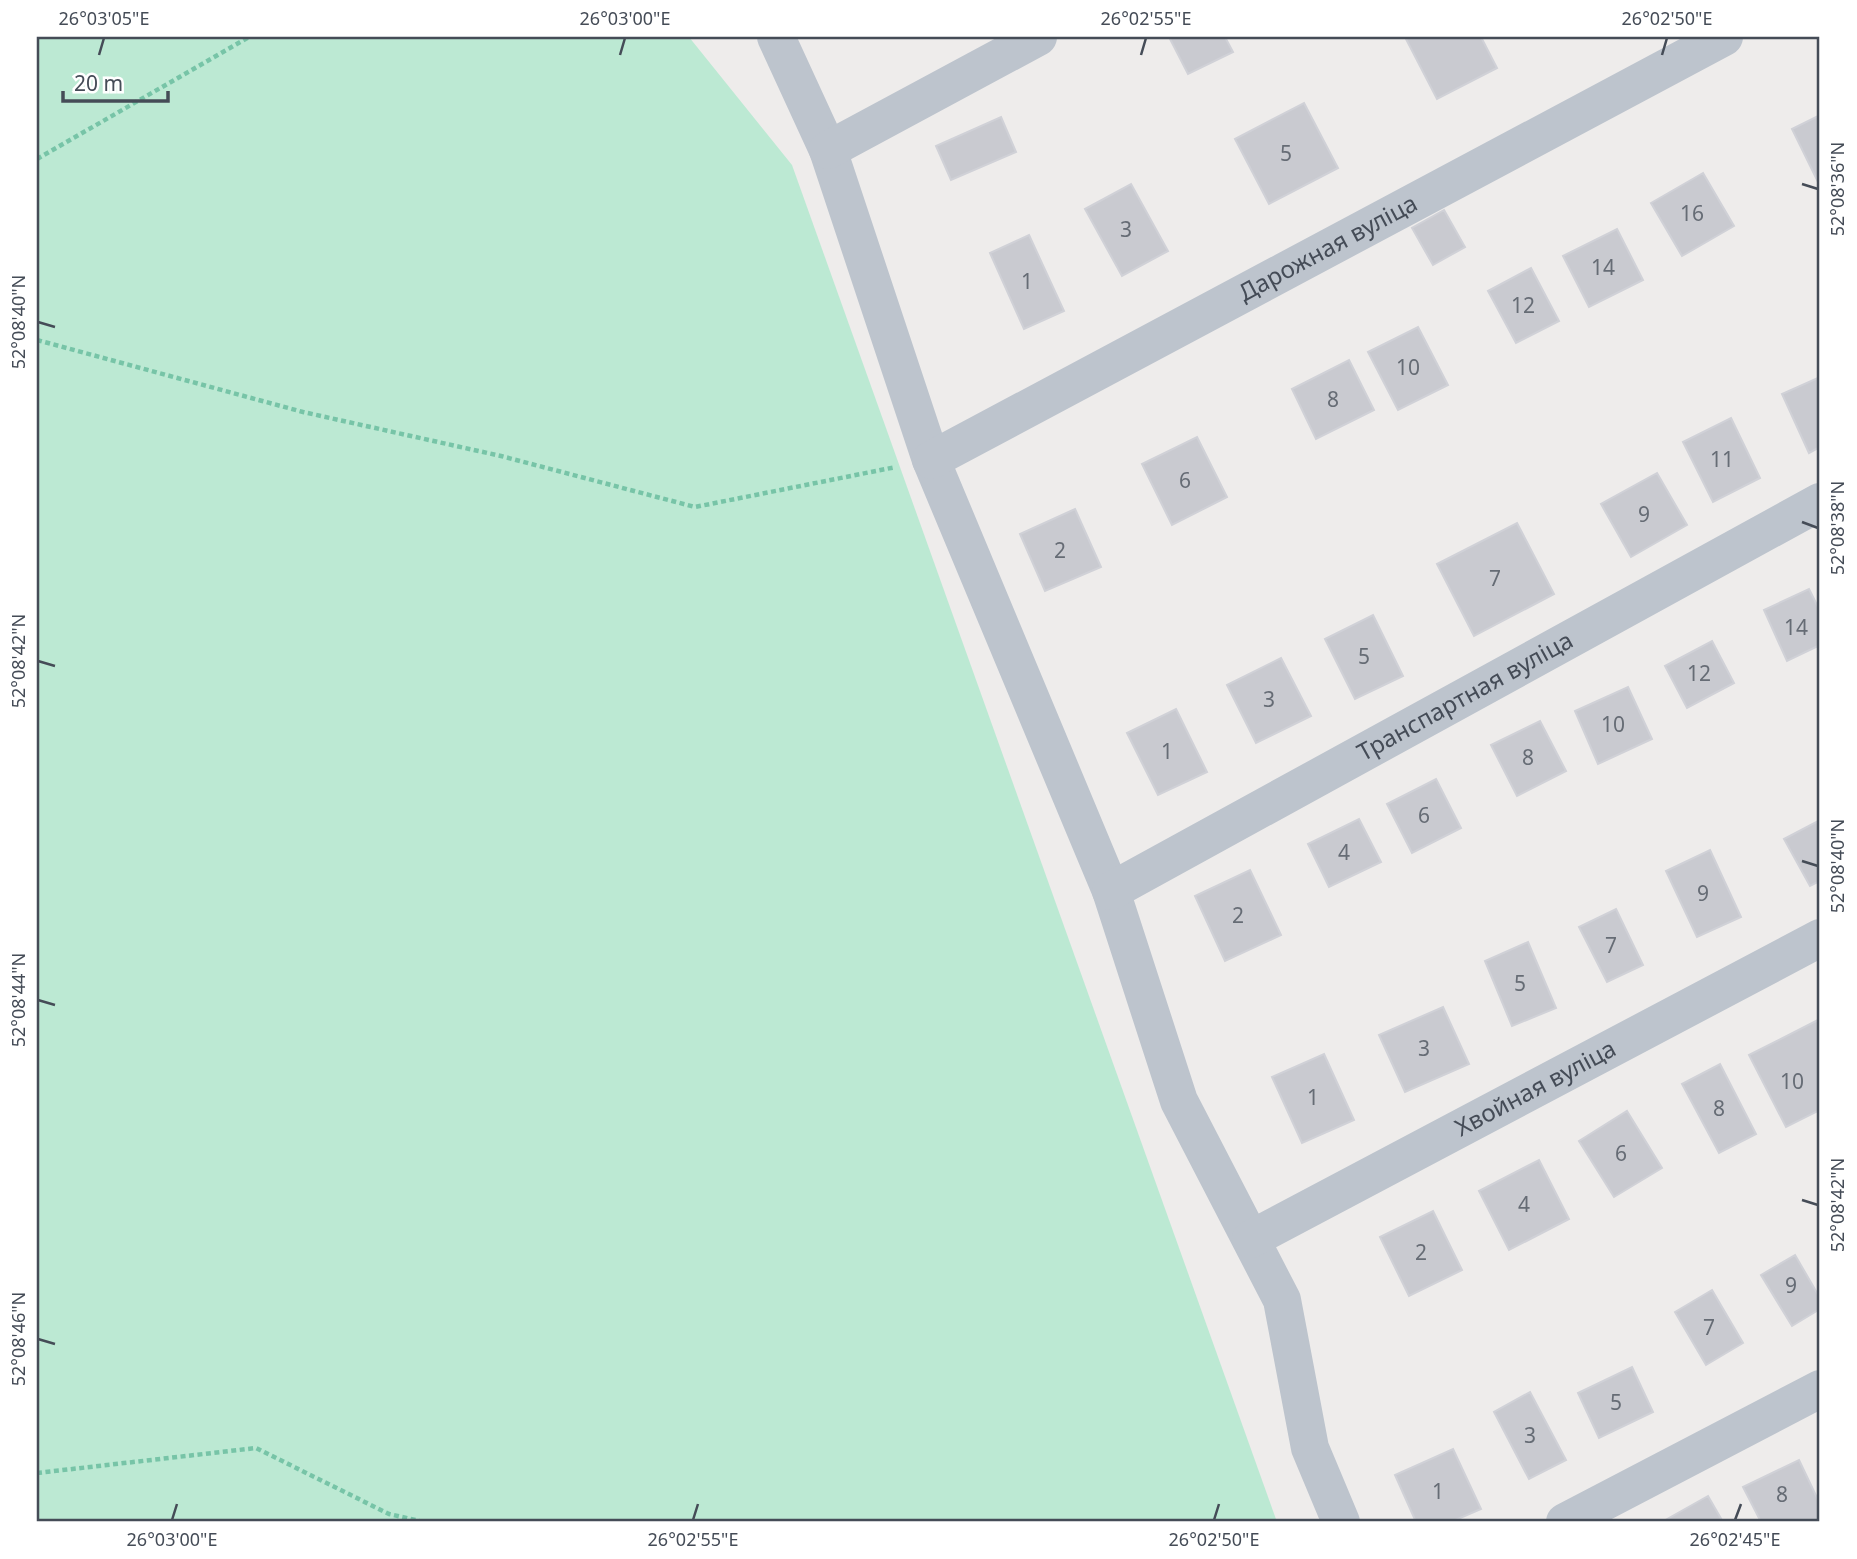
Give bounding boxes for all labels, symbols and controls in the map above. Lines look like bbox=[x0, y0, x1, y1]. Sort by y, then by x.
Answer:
text: 26°03'05"E bbox=[59, 6, 149, 30]
text: 26°03'00"E bbox=[580, 6, 670, 30]
text: 26°02'55"E bbox=[1101, 6, 1191, 30]
text: 26°02'50"E bbox=[1622, 6, 1712, 30]
scale bar bbox=[63, 60, 168, 104]
text: 20 m bbox=[74, 69, 123, 97]
house number: 5 bbox=[1280, 139, 1292, 167]
text: 52°08'36"N bbox=[1825, 142, 1849, 236]
street label: Дарожная вуліца bbox=[1232, 186, 1423, 308]
house number: 16 bbox=[1680, 199, 1704, 227]
house number: 3 bbox=[1120, 215, 1132, 243]
house number: 14 bbox=[1591, 253, 1615, 281]
house number: 1 bbox=[1021, 267, 1033, 295]
text: 52°08'40"N bbox=[6, 275, 30, 369]
house number: 12 bbox=[1511, 291, 1535, 319]
house number: 10 bbox=[1396, 353, 1420, 381]
house number: 8 bbox=[1327, 385, 1339, 413]
house number: 11 bbox=[1710, 445, 1734, 473]
house number: 6 bbox=[1179, 466, 1191, 494]
text: 52°08'38"N bbox=[1825, 481, 1849, 575]
house number: 9 bbox=[1638, 500, 1650, 528]
house number: 2 bbox=[1054, 536, 1066, 564]
house number: 7 bbox=[1489, 564, 1501, 592]
house number: 14 bbox=[1784, 613, 1808, 641]
text: 52°08'42"N bbox=[6, 614, 30, 708]
street label: Транспартная вуліца bbox=[1351, 623, 1578, 768]
house number: 5 bbox=[1358, 642, 1370, 670]
house number: 12 bbox=[1687, 659, 1711, 687]
house number: 3 bbox=[1263, 685, 1275, 713]
house number: 10 bbox=[1601, 710, 1625, 738]
house number: 1 bbox=[1161, 737, 1173, 765]
house number: 8 bbox=[1522, 743, 1534, 771]
house number: 6 bbox=[1418, 801, 1430, 829]
text: 52°08'40"N bbox=[1825, 819, 1849, 913]
house number: 4 bbox=[1338, 838, 1350, 866]
house number: 9 bbox=[1697, 879, 1709, 907]
house number: 2 bbox=[1232, 901, 1244, 929]
house number: 7 bbox=[1605, 931, 1617, 959]
text: 52°08'44"N bbox=[6, 953, 30, 1047]
house number: 5 bbox=[1514, 969, 1526, 997]
street label: Хвойная вуліца bbox=[1449, 1031, 1621, 1143]
house number: 3 bbox=[1418, 1034, 1430, 1062]
house number: 10 bbox=[1780, 1067, 1804, 1095]
house number: 1 bbox=[1307, 1083, 1319, 1111]
house number: 8 bbox=[1713, 1094, 1725, 1122]
house number: 6 bbox=[1615, 1139, 1627, 1167]
text: 52°08'42"N bbox=[1825, 1158, 1849, 1252]
house number: 4 bbox=[1518, 1190, 1530, 1218]
house number: 2 bbox=[1415, 1238, 1427, 1266]
house number: 9 bbox=[1785, 1271, 1797, 1299]
text: 52°08'46"N bbox=[6, 1292, 30, 1386]
house number: 7 bbox=[1703, 1313, 1715, 1341]
house number: 5 bbox=[1610, 1388, 1622, 1416]
house number: 3 bbox=[1524, 1421, 1536, 1449]
house number: 1 bbox=[1432, 1477, 1444, 1505]
house number: 8 bbox=[1776, 1480, 1788, 1508]
text: 26°03'00"E bbox=[127, 1527, 217, 1551]
text: 26°02'55"E bbox=[648, 1527, 738, 1551]
text: 26°02'50"E bbox=[1169, 1527, 1259, 1551]
text: 26°02'45"E bbox=[1690, 1527, 1780, 1551]

